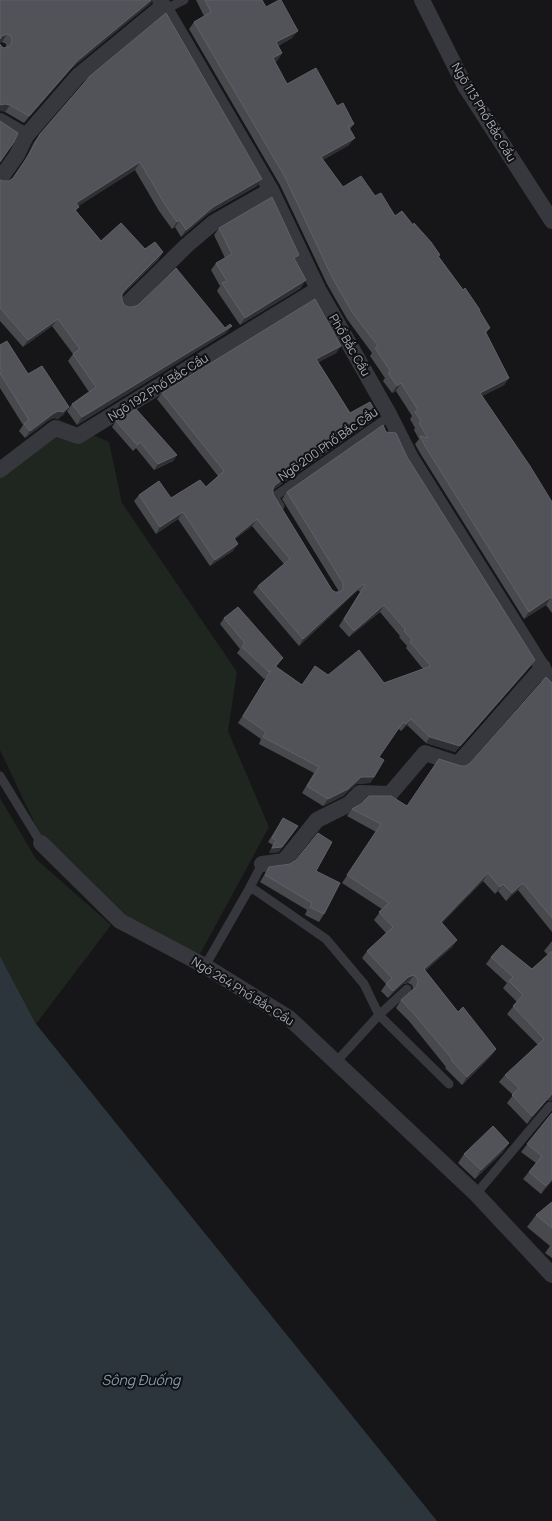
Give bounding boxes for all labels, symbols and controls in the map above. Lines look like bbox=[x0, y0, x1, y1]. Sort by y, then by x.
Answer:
street label: Ngõ 113 Phố Bắc Cầu bbox=[448, 59, 520, 165]
street label: Phố Bắc Cầu bbox=[325, 311, 375, 379]
street label: Ngõ 192 Phố Bắc Cầu bbox=[105, 349, 211, 425]
street label: Ngõ 200 Phố Bắc Cầu bbox=[275, 403, 381, 485]
street label: Ngõ 264 Phố Bắc Cầu bbox=[189, 953, 297, 1029]
water label: Sông Đuống bbox=[102, 1370, 182, 1389]

